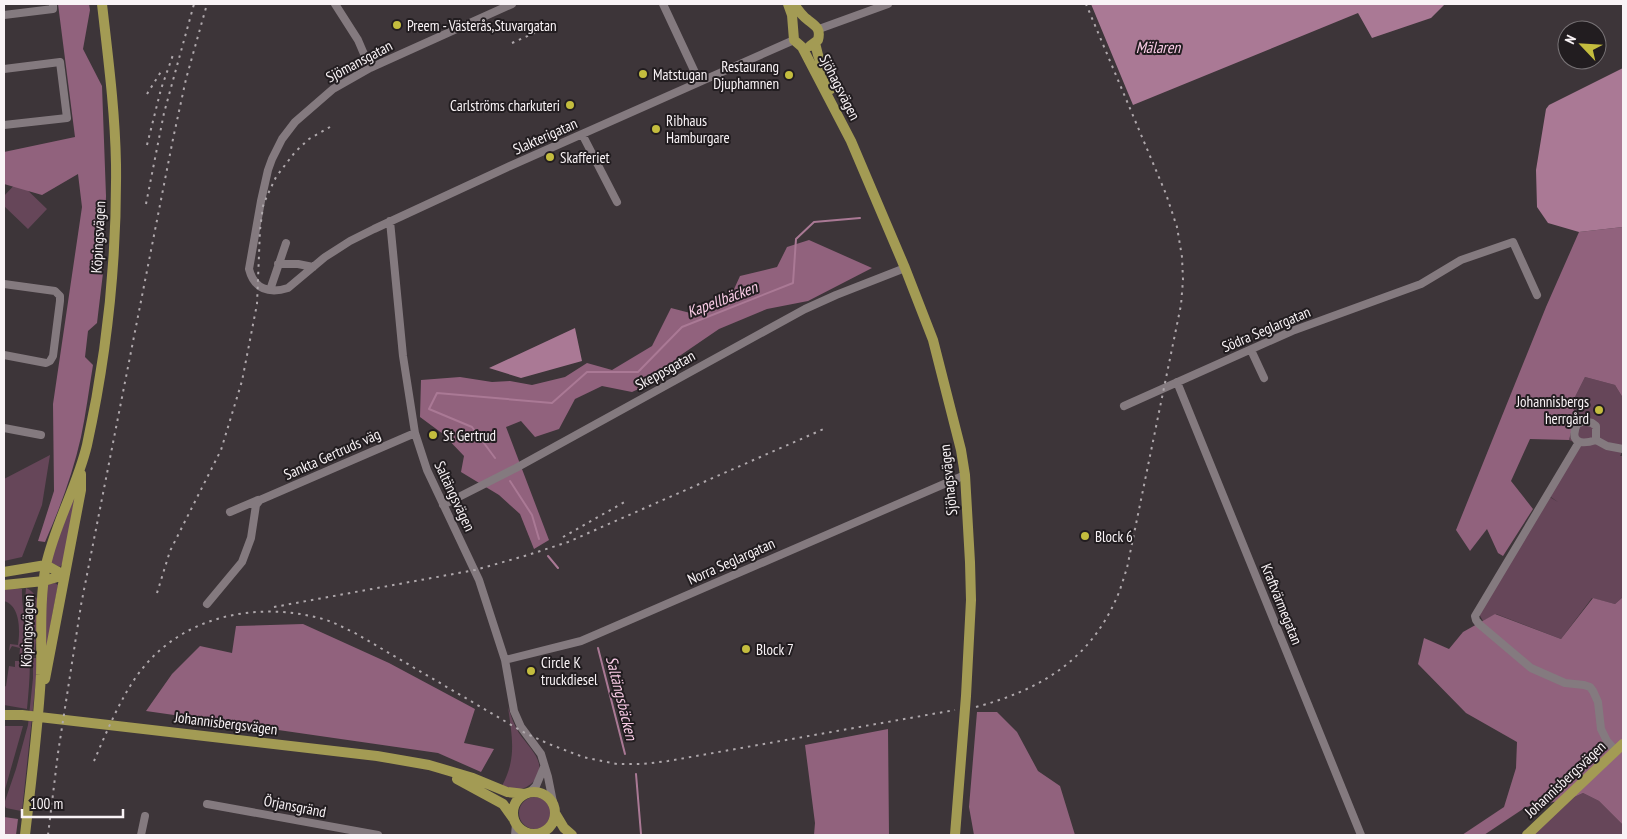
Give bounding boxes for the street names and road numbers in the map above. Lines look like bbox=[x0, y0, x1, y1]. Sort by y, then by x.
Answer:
street label: Sjömansgatan bbox=[322, 36, 396, 86]
street label: Sjöhagsvägen bbox=[815, 51, 865, 123]
street label: Slakterigatan bbox=[510, 113, 580, 159]
street label: Köpingsvägen bbox=[87, 200, 109, 274]
street label: Södra Seglargatan bbox=[1219, 302, 1313, 356]
street label: Skeppsgatan bbox=[632, 346, 698, 394]
street label: Sankta Gertruds väg bbox=[281, 424, 383, 484]
street label: Sjöhagsvägen bbox=[935, 444, 961, 516]
street label: Saltängsvägen bbox=[430, 458, 480, 534]
street label: Norra Seglargatan bbox=[684, 533, 778, 589]
street label: Kraftvärmegatan bbox=[1257, 561, 1307, 647]
street label: Köpingsvägen bbox=[16, 595, 38, 667]
street label: Johannisbergsvägen bbox=[172, 707, 279, 739]
street label: Johannisbergsvägen bbox=[1520, 737, 1609, 822]
street label: Örjansgränd bbox=[262, 791, 328, 821]

